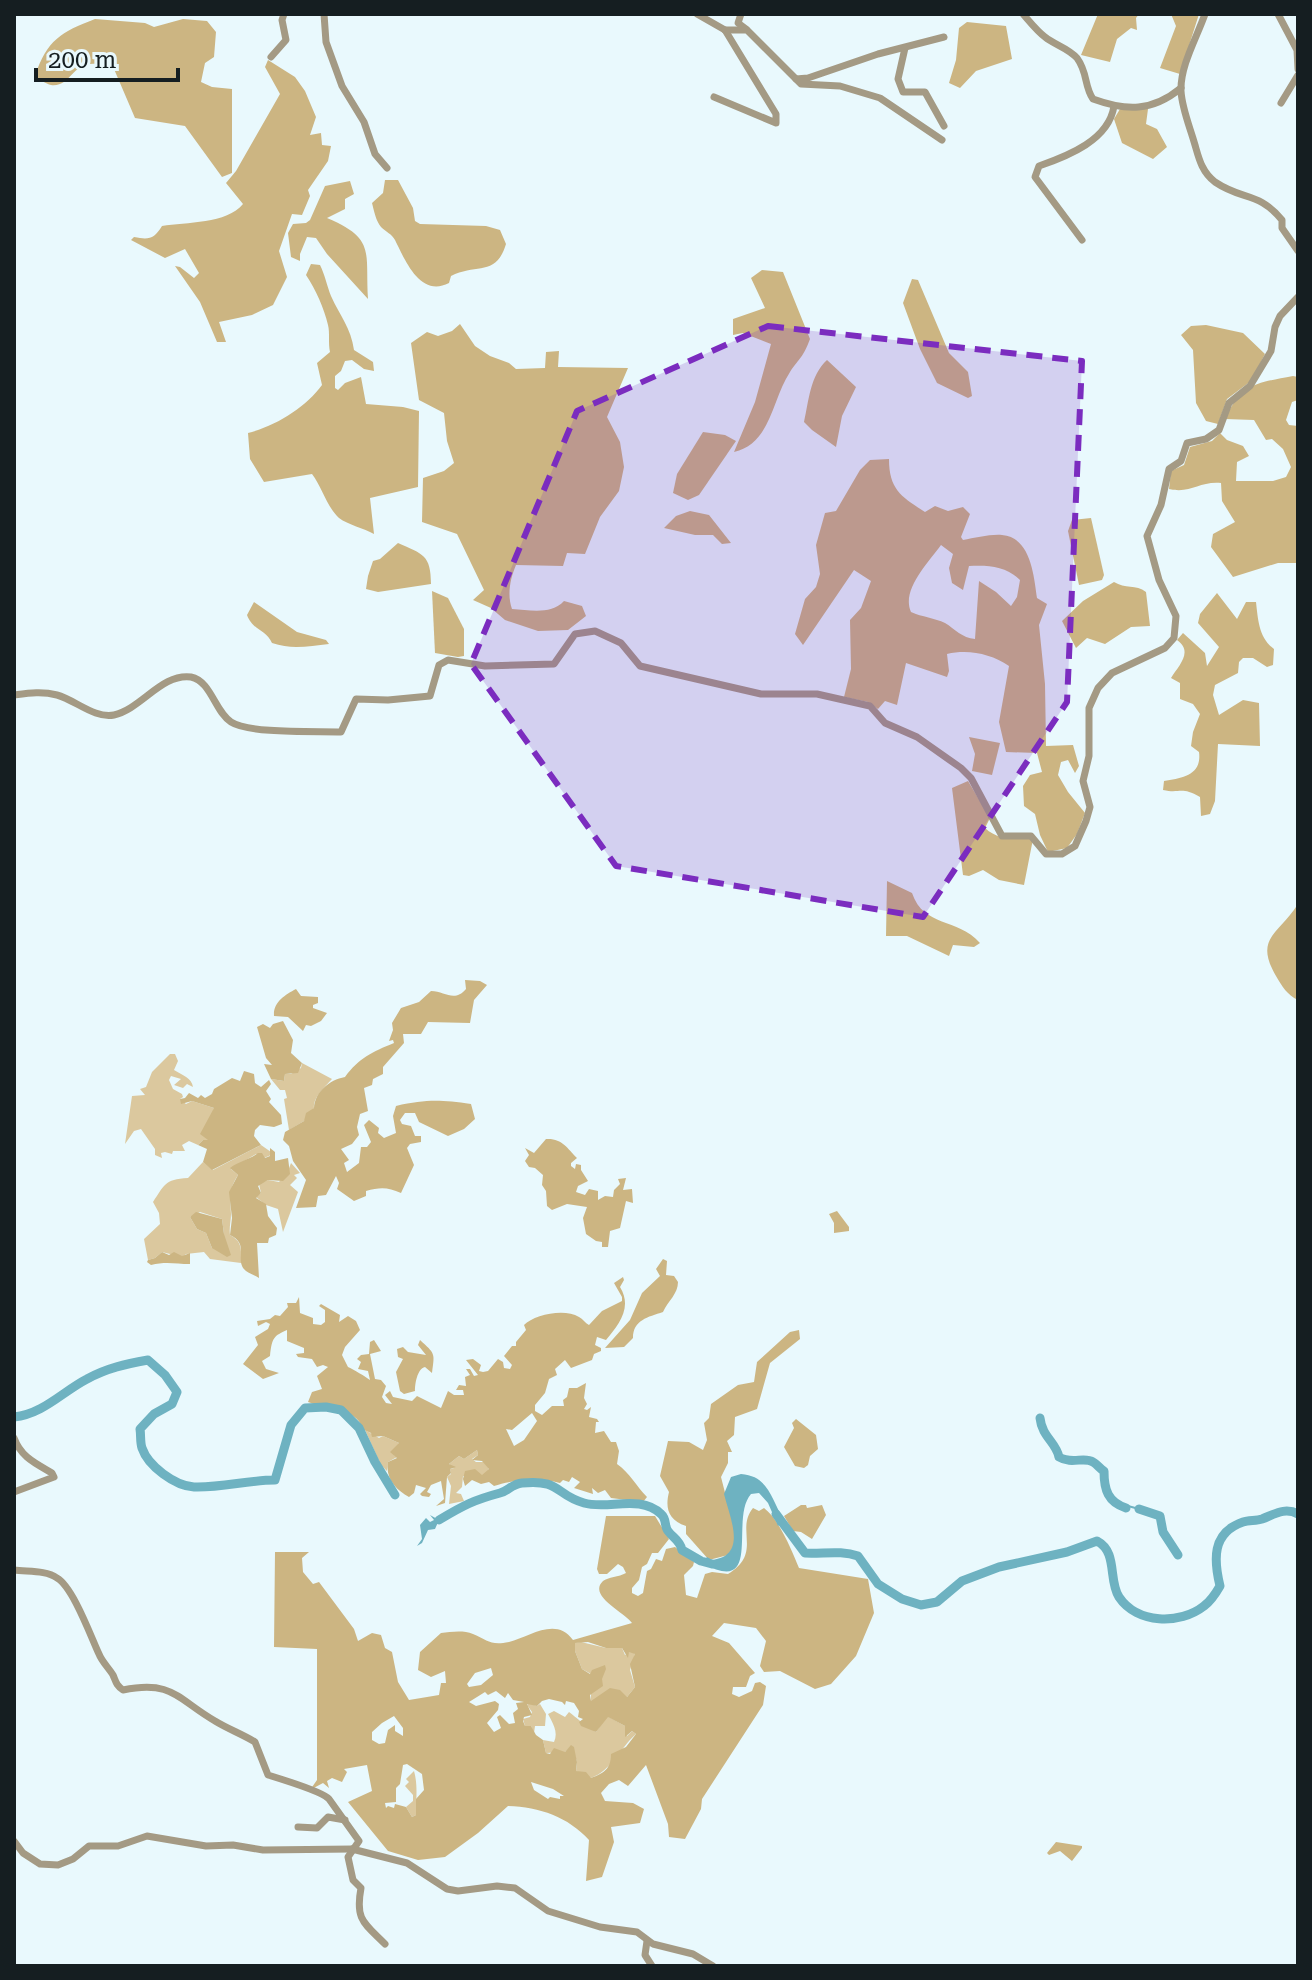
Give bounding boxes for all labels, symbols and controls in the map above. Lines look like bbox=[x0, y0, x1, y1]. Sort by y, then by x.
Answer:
scale bar bbox=[36, 32, 178, 82]
text: 200 m bbox=[48, 46, 116, 74]

